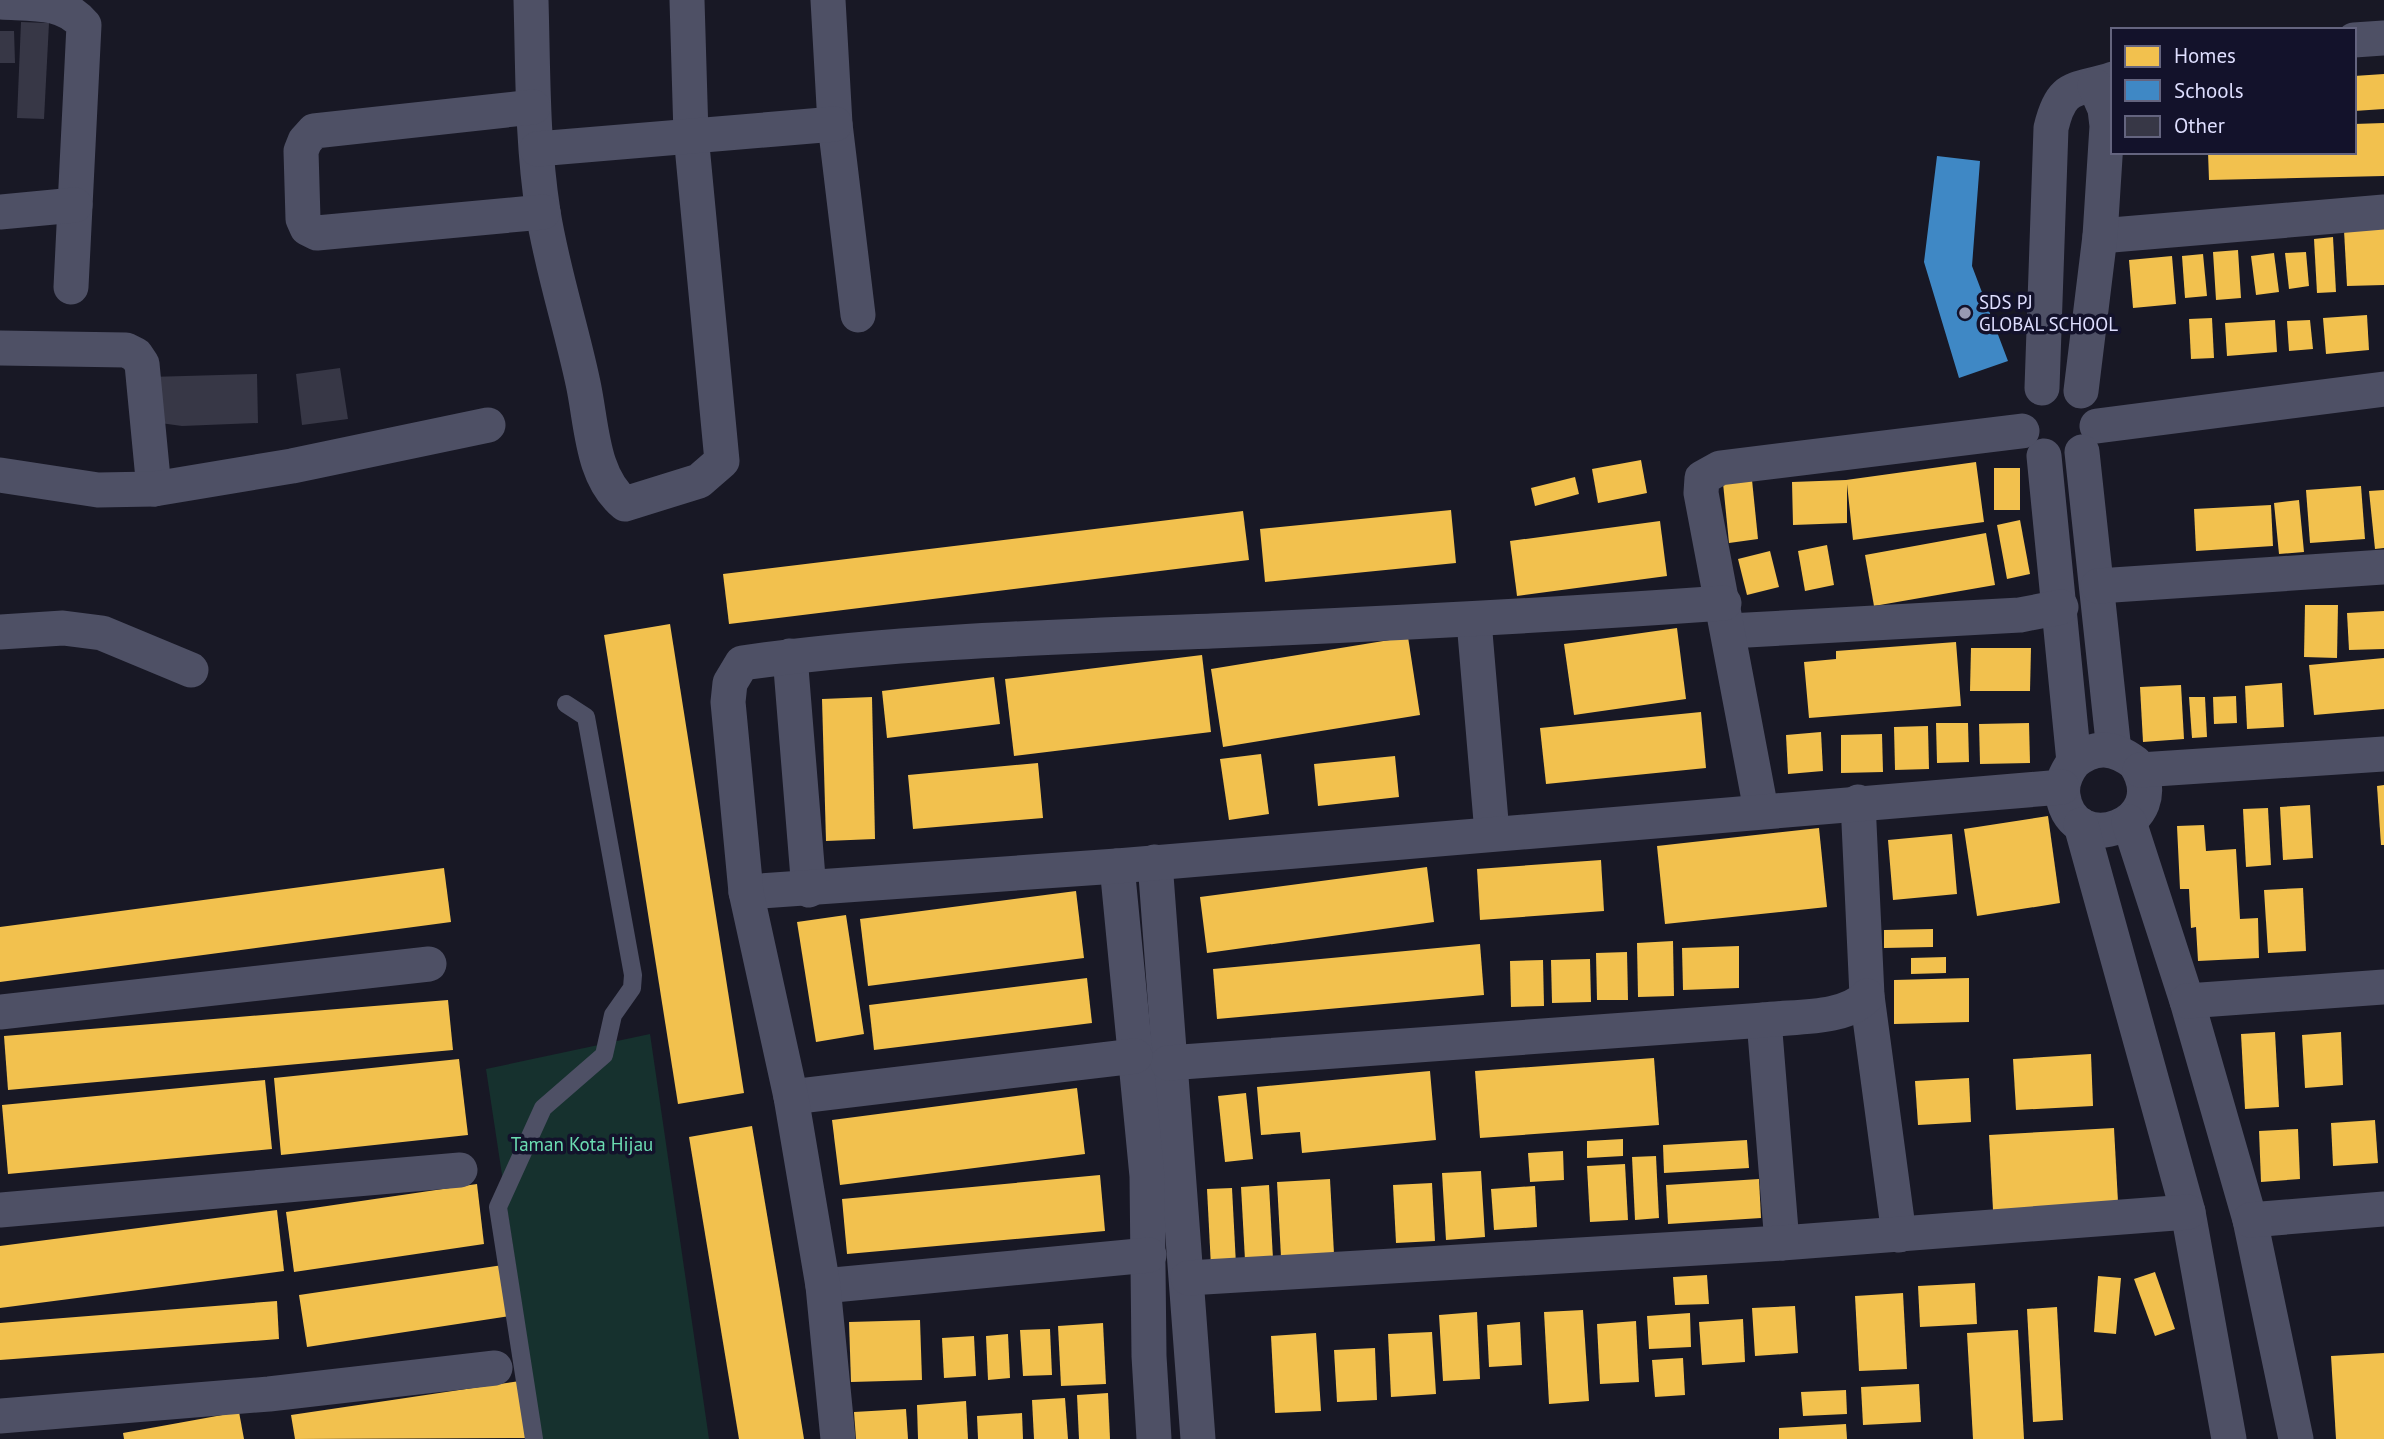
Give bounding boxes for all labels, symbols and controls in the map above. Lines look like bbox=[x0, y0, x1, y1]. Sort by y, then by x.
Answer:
legend bbox=[2111, 28, 2356, 154]
text: Homes bbox=[2174, 42, 2236, 69]
text: Schools bbox=[2174, 77, 2244, 104]
text: Other bbox=[2174, 112, 2225, 139]
place label: SDS PJ GLOBAL SCHOOL bbox=[1979, 290, 2118, 336]
marker: SDS PJ GLOBAL SCHOOL bbox=[1957, 305, 1973, 321]
park label: Taman Kota Hijau bbox=[511, 1132, 653, 1156]

